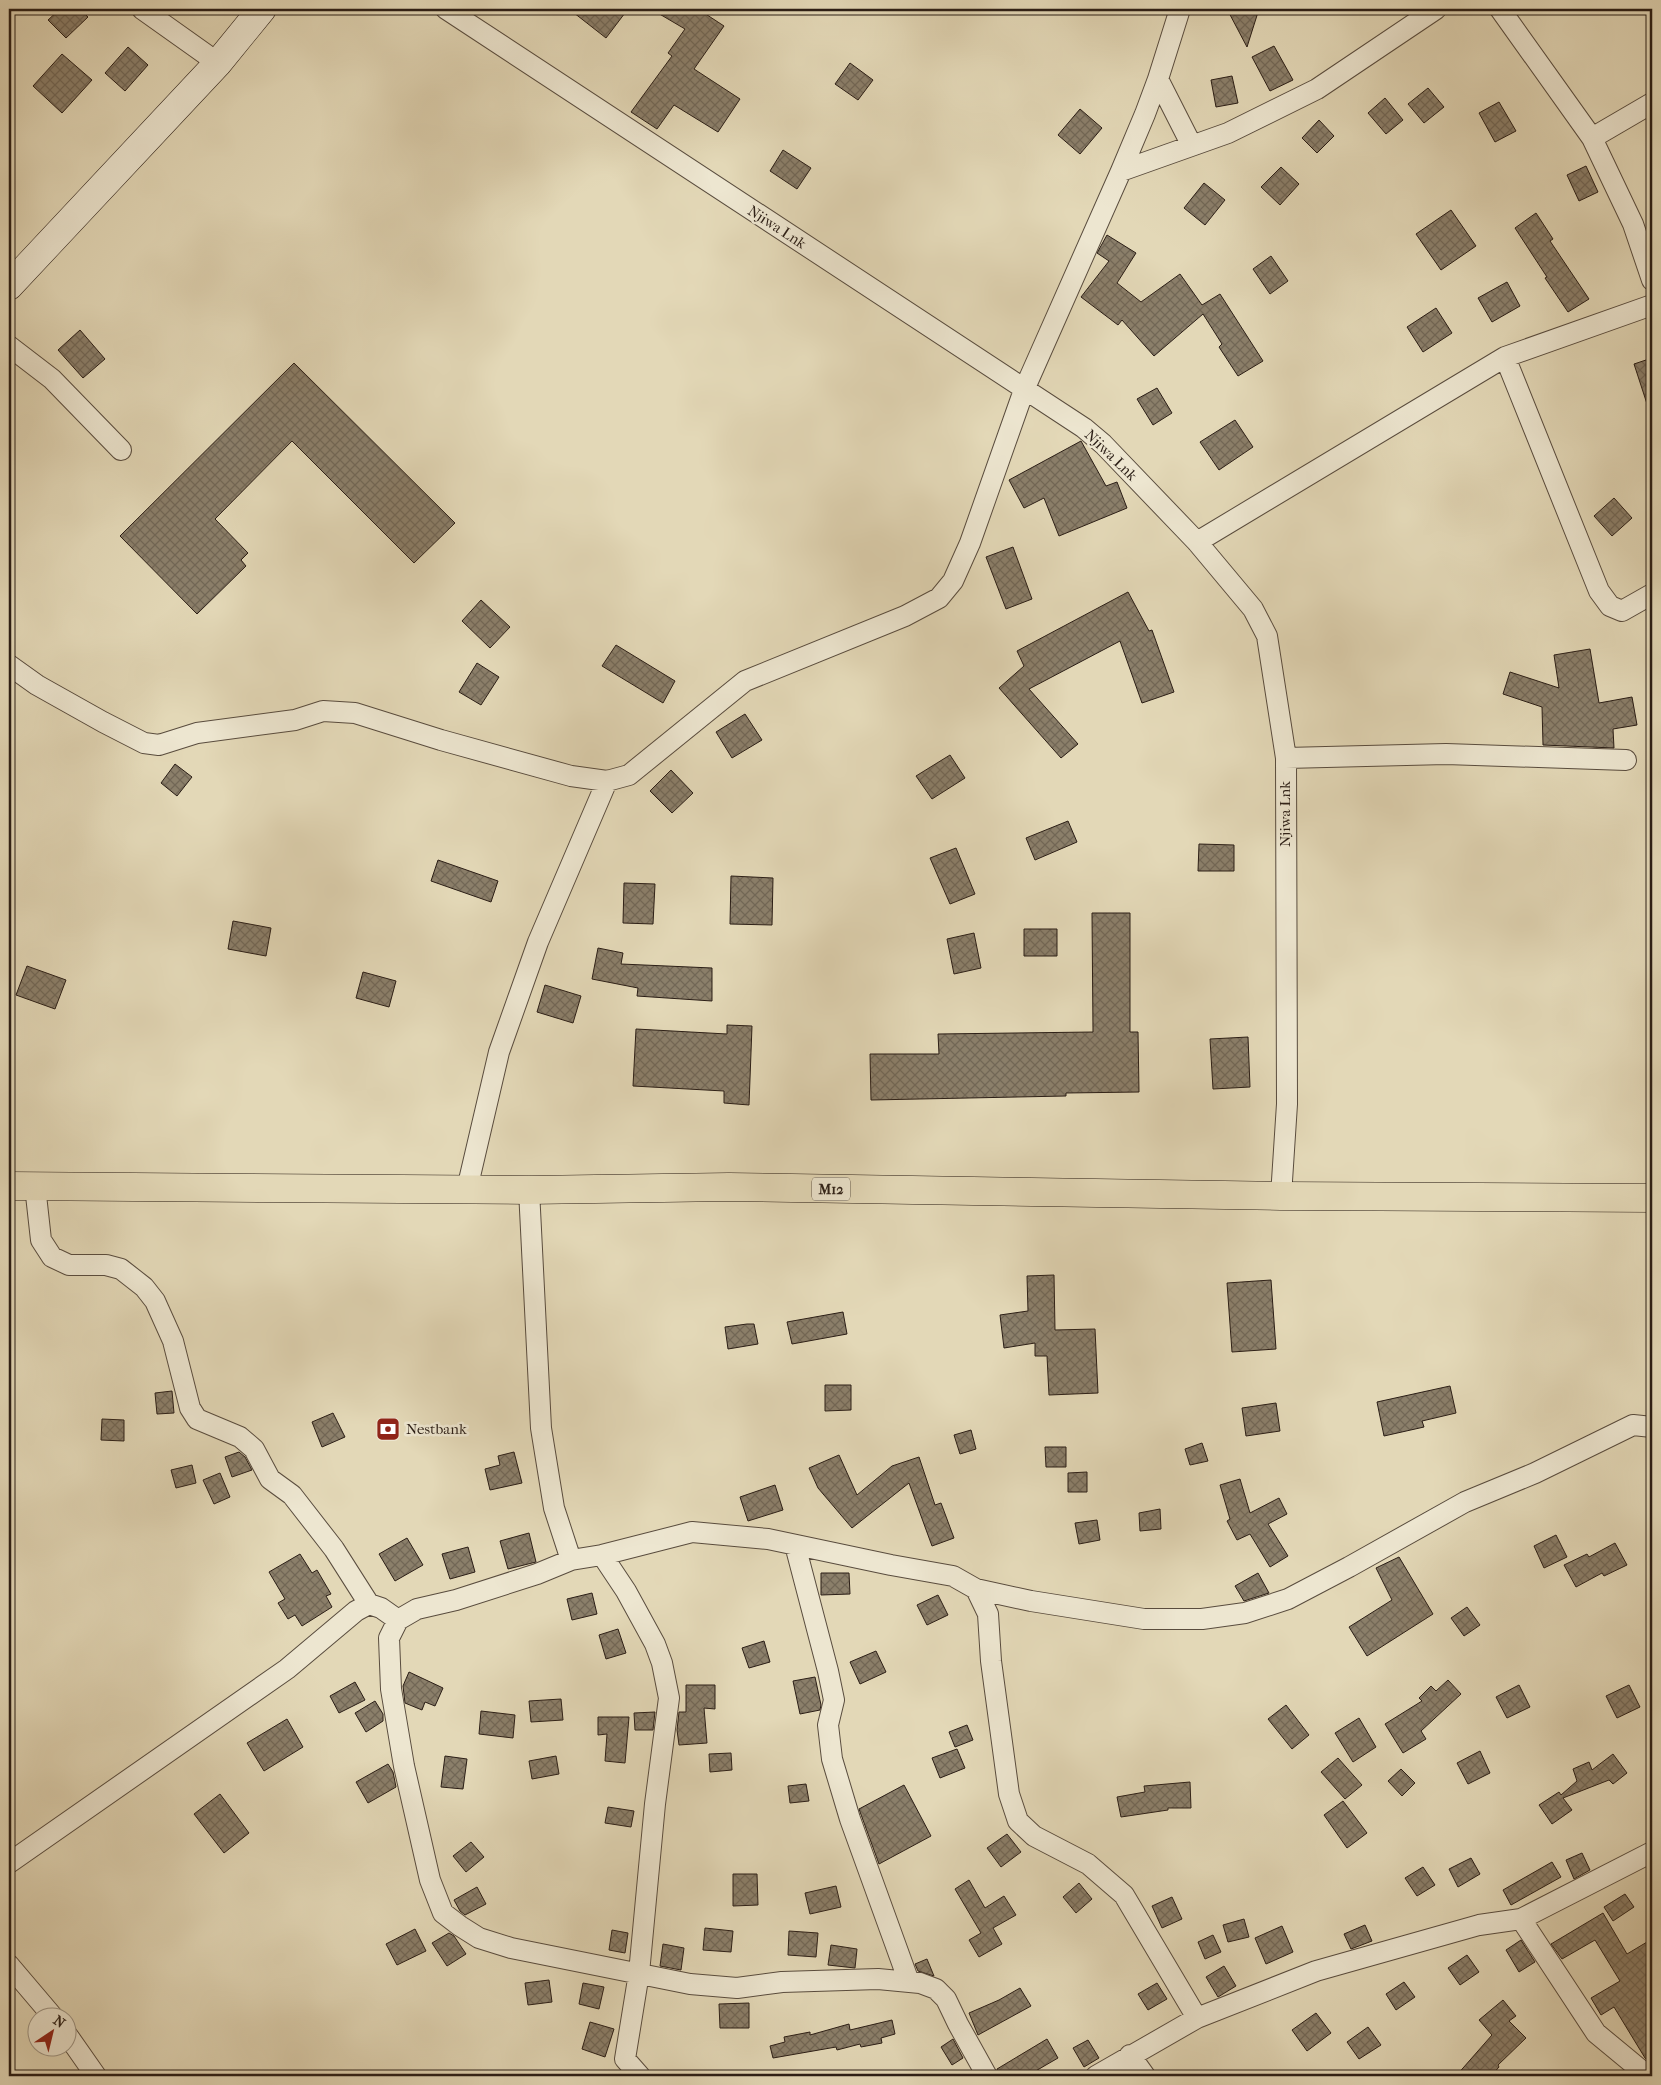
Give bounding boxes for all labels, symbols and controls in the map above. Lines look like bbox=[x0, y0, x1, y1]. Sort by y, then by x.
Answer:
street label: Njiwa Lnk bbox=[744, 201, 810, 253]
street label: Njiwa Lnk bbox=[1081, 426, 1141, 485]
street label: Njiwa Lnk bbox=[1276, 781, 1294, 847]
road number: M12 bbox=[812, 1178, 850, 1200]
bank icon: Nestbank bbox=[375, 1416, 401, 1442]
place label: Nestbank bbox=[406, 1420, 467, 1438]
north arrow bbox=[28, 2008, 78, 2058]
text: N bbox=[50, 2012, 69, 2032]

